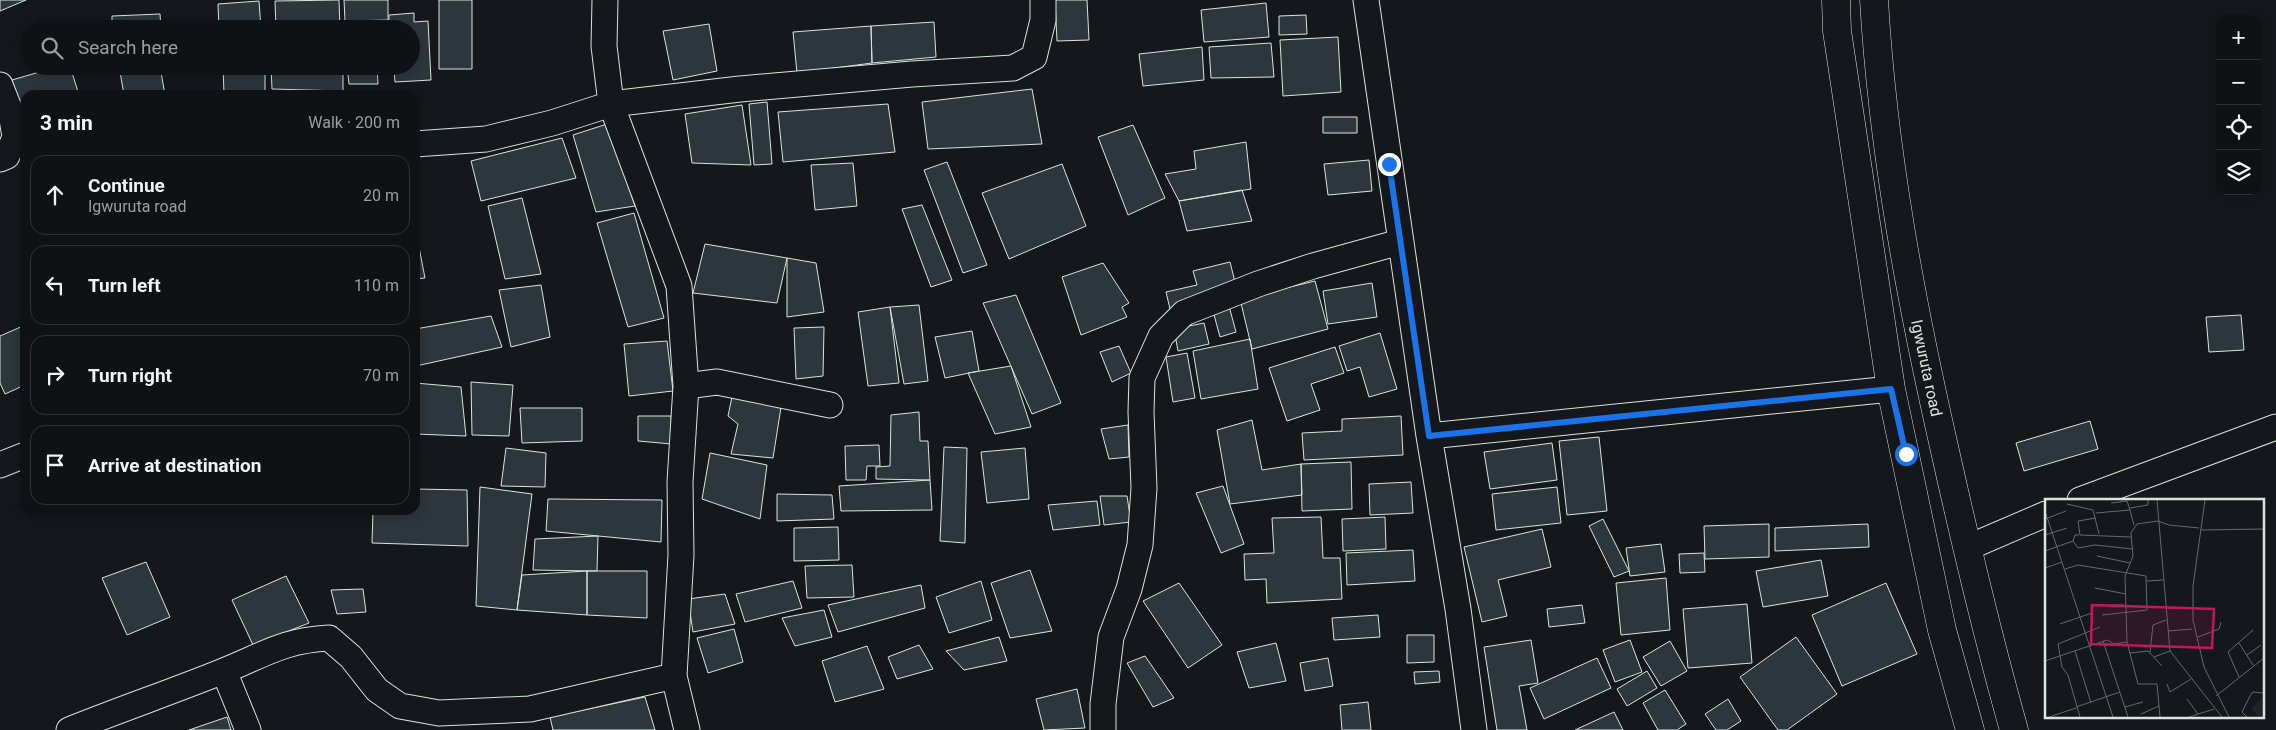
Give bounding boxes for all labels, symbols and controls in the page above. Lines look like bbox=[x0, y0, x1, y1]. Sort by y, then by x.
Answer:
map controls bbox=[2216, 15, 2261, 195]
button: + bbox=[2216, 15, 2261, 60]
search box bbox=[20, 20, 420, 75]
icon: search bbox=[38, 34, 66, 62]
text: Search here bbox=[78, 36, 178, 59]
button: − bbox=[2216, 60, 2261, 105]
button: locate bbox=[2216, 105, 2261, 150]
text: 3 min bbox=[40, 111, 93, 135]
text: Walk · 200 m bbox=[308, 113, 400, 132]
button: layers bbox=[2216, 150, 2261, 195]
route end bbox=[1378, 153, 1401, 176]
text: Continue bbox=[88, 174, 165, 197]
icon: ahead bbox=[41, 181, 69, 209]
text: 20 m bbox=[363, 186, 399, 205]
text: Igwuruta road bbox=[88, 197, 186, 216]
icon: left bbox=[41, 271, 69, 299]
text: Turn left bbox=[88, 274, 161, 297]
text: 110 m bbox=[354, 276, 399, 295]
street label: Igwuruta road bbox=[1907, 318, 1946, 418]
icon: right bbox=[41, 361, 69, 389]
text: Turn right bbox=[88, 364, 172, 387]
text: 70 m bbox=[363, 366, 399, 385]
route start bbox=[1895, 443, 1918, 466]
icon: arrive bbox=[41, 451, 69, 479]
text: Arrive at destination bbox=[88, 454, 261, 477]
inset map bbox=[2045, 499, 2264, 718]

